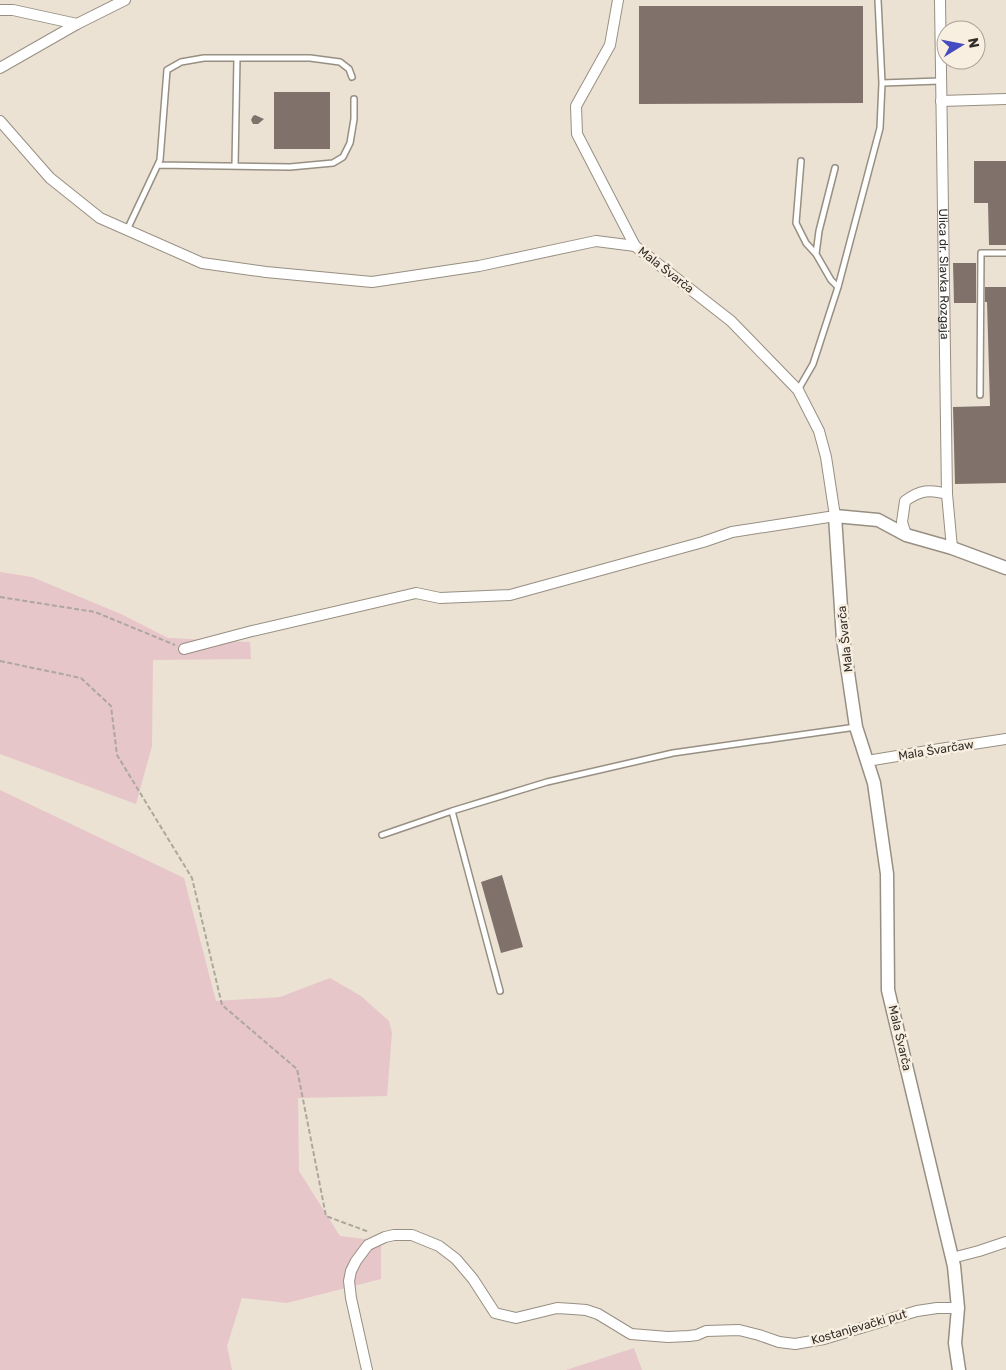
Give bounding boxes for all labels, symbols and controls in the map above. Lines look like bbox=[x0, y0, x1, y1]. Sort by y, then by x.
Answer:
north arrow bbox=[936, 20, 986, 70]
text: N bbox=[964, 36, 983, 49]
street label: Ulica dr. Slavka Rozgaja bbox=[936, 208, 952, 340]
street label: Mala Švarča bbox=[635, 244, 697, 296]
street label: Mala Švarča bbox=[835, 605, 855, 673]
street label: Mala Švarčaw bbox=[897, 737, 975, 763]
street label: Mala Švarča bbox=[886, 1004, 914, 1072]
street label: Kostanjevački put bbox=[810, 1307, 909, 1347]

